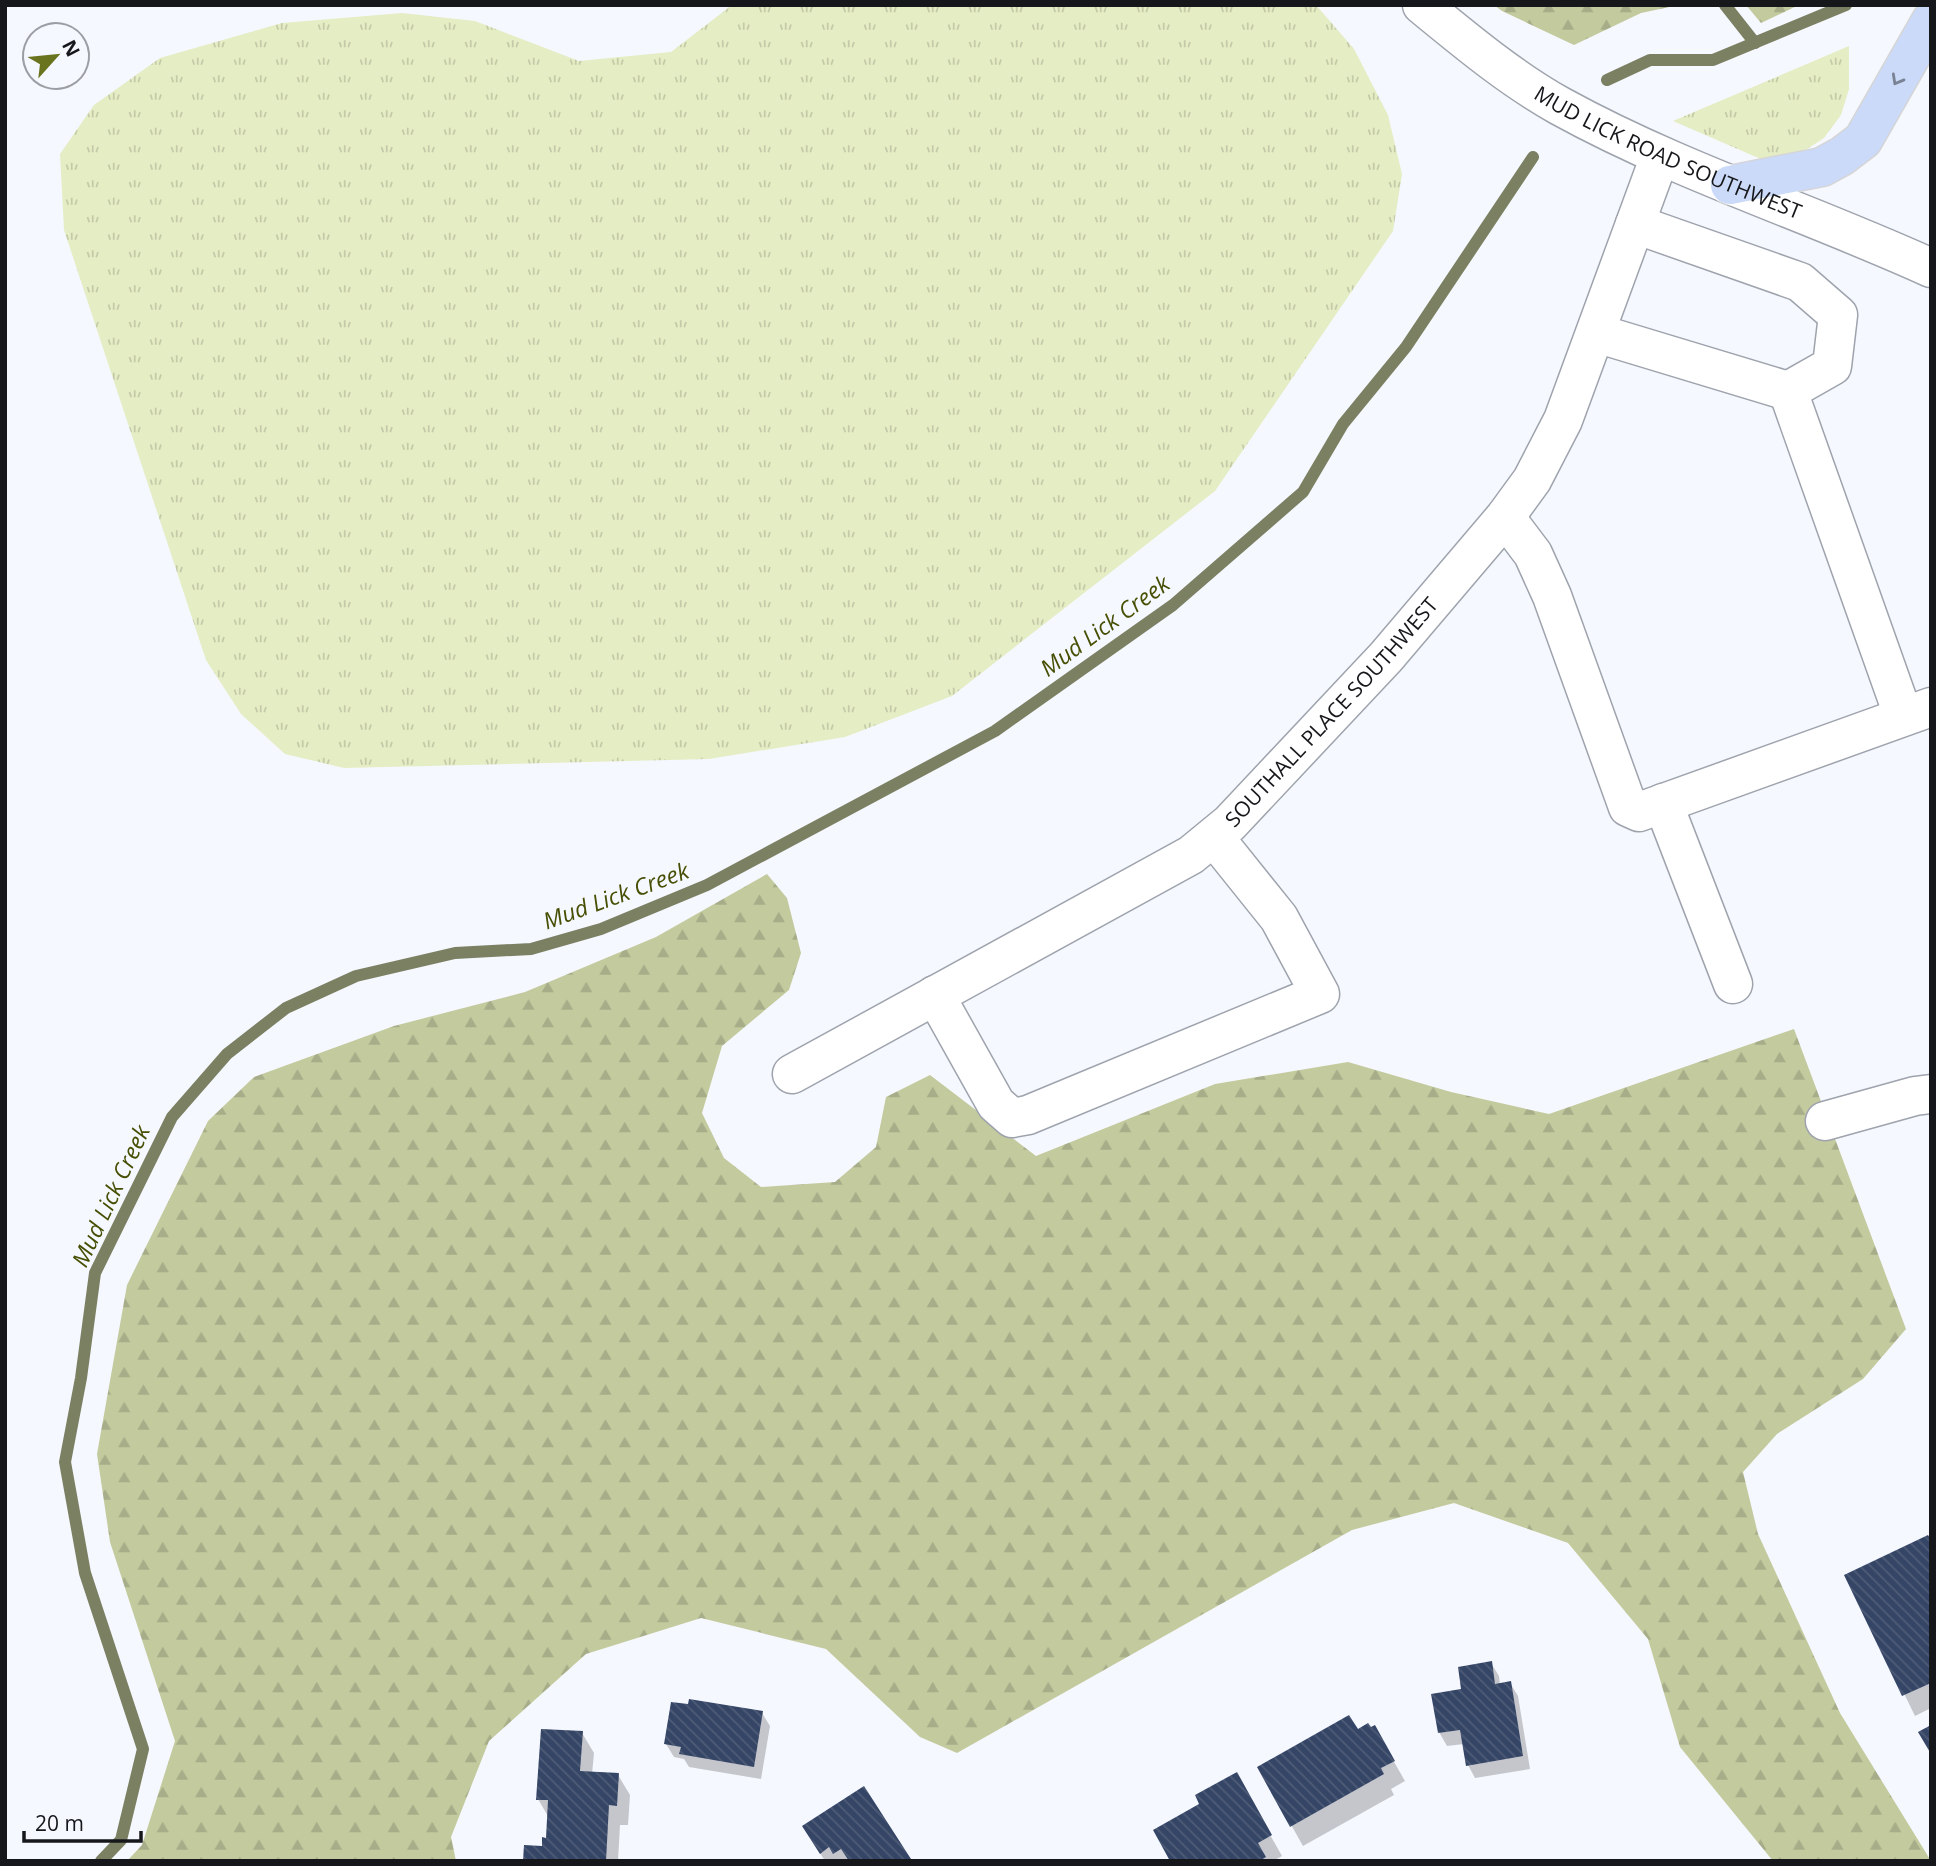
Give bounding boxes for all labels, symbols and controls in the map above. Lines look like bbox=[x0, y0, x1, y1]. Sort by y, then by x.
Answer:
north arrow bbox=[21, 21, 91, 91]
text: N bbox=[56, 35, 86, 61]
one-way arrow bbox=[1892, 73, 1906, 86]
street label: MUD LICK ROAD SOUTHWEST bbox=[1529, 79, 1806, 225]
water label: Mud Lick Creek bbox=[1033, 567, 1176, 683]
street label: SOUTHALL PLACE SOUTHWEST bbox=[1218, 591, 1444, 833]
water label: Mud Lick Creek bbox=[538, 854, 694, 936]
water label: Mud Lick Creek bbox=[63, 1119, 157, 1272]
scale bar bbox=[24, 1800, 142, 1844]
text: 20 m bbox=[35, 1809, 84, 1837]

